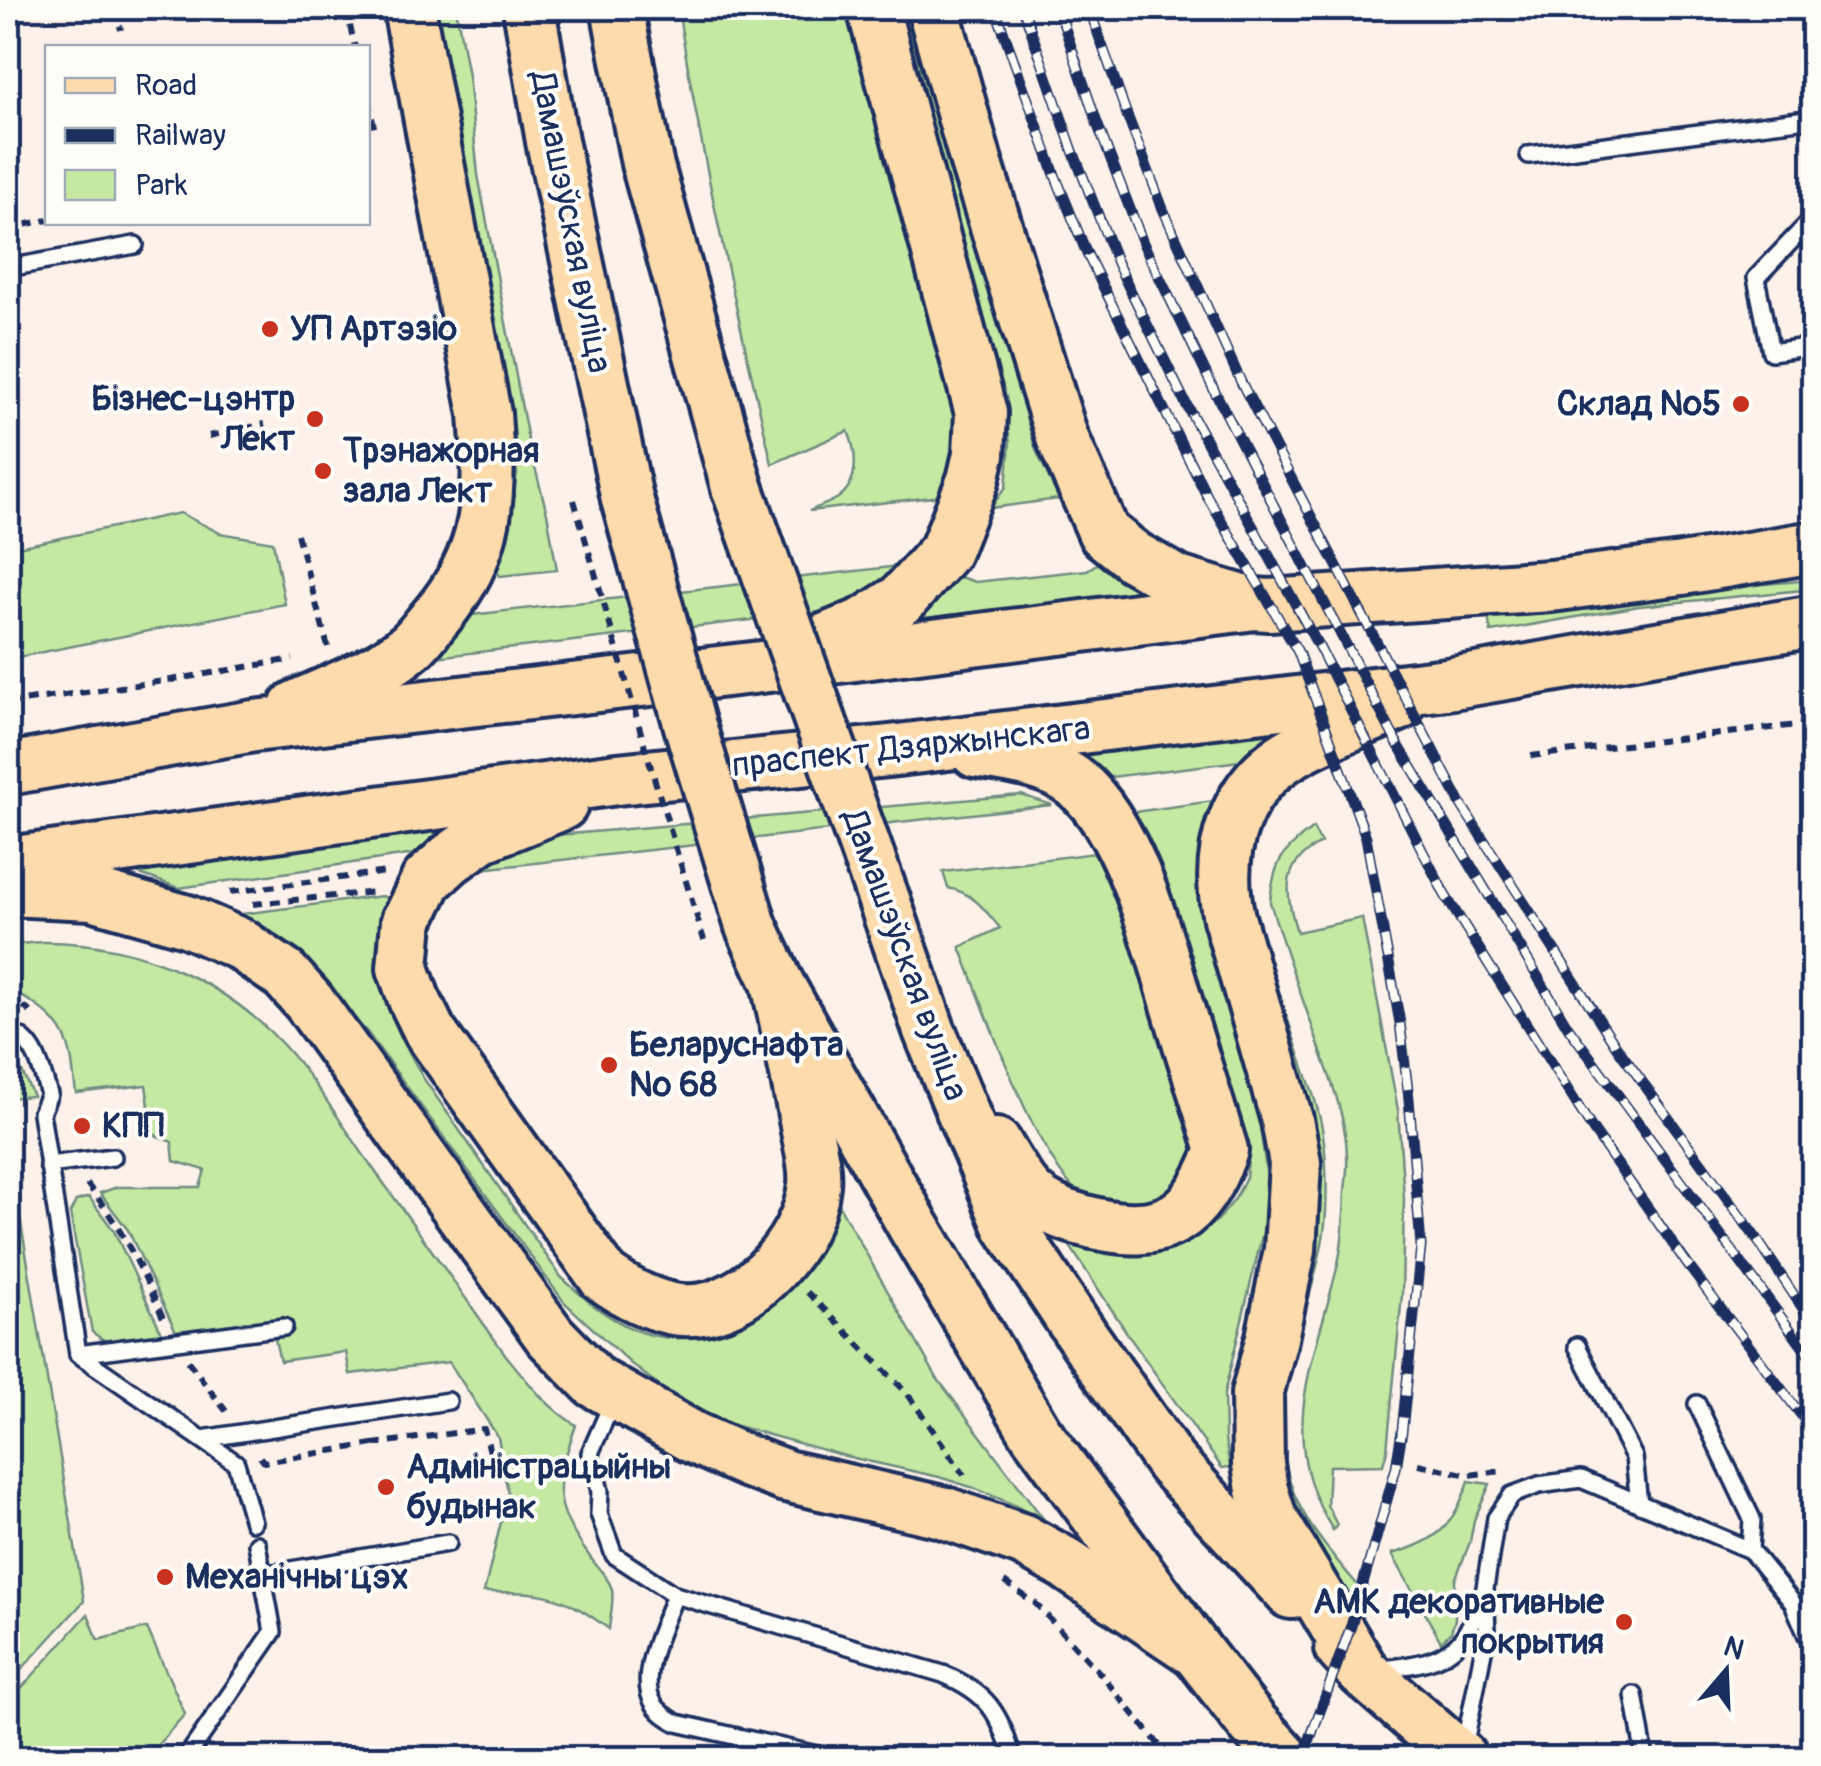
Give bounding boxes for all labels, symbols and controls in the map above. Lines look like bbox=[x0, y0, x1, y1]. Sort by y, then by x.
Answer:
legend bbox=[45, 45, 370, 225]
street label: Дамашэўская вуліца bbox=[520, 65, 622, 377]
text: Road bbox=[135, 67, 197, 104]
text: Railway bbox=[135, 117, 226, 154]
text: Park bbox=[135, 167, 188, 204]
place label: УП Артэзіо bbox=[290, 307, 457, 351]
marker: УП Артэзіо bbox=[259, 318, 281, 340]
place label: Бізнес-цэнтр Лект bbox=[91, 377, 295, 461]
place label: Склад №5 bbox=[1557, 382, 1721, 426]
marker: Склад №5 bbox=[1730, 393, 1752, 415]
marker: Бізнес-цэнтр Лект bbox=[304, 408, 326, 430]
place label: Трэнажорная зала Лект bbox=[343, 429, 539, 513]
marker: Трэнажорная зала Лект bbox=[312, 460, 334, 482]
street label: праспект Дзяржынскага bbox=[730, 706, 1092, 788]
street label: Дамашэўская вуліца bbox=[831, 802, 978, 1107]
place label: Беларуснафта № 68 bbox=[629, 1023, 843, 1107]
marker: Беларуснафта № 68 bbox=[598, 1054, 620, 1076]
place label: КПП bbox=[102, 1104, 164, 1148]
marker: КПП bbox=[71, 1115, 93, 1137]
place label: Адміністрацыйны будынак bbox=[406, 1445, 671, 1529]
marker: Адміністрацыйны будынак bbox=[375, 1476, 397, 1498]
place label: Механічны цэх bbox=[185, 1555, 408, 1599]
marker: Механічны цэх bbox=[154, 1566, 176, 1588]
place label: АМК декоративные покрытия bbox=[1313, 1580, 1605, 1664]
marker: АМК декоративные покрытия bbox=[1613, 1611, 1635, 1633]
north arrow bbox=[1676, 1621, 1776, 1721]
text: N bbox=[1719, 1629, 1748, 1668]

